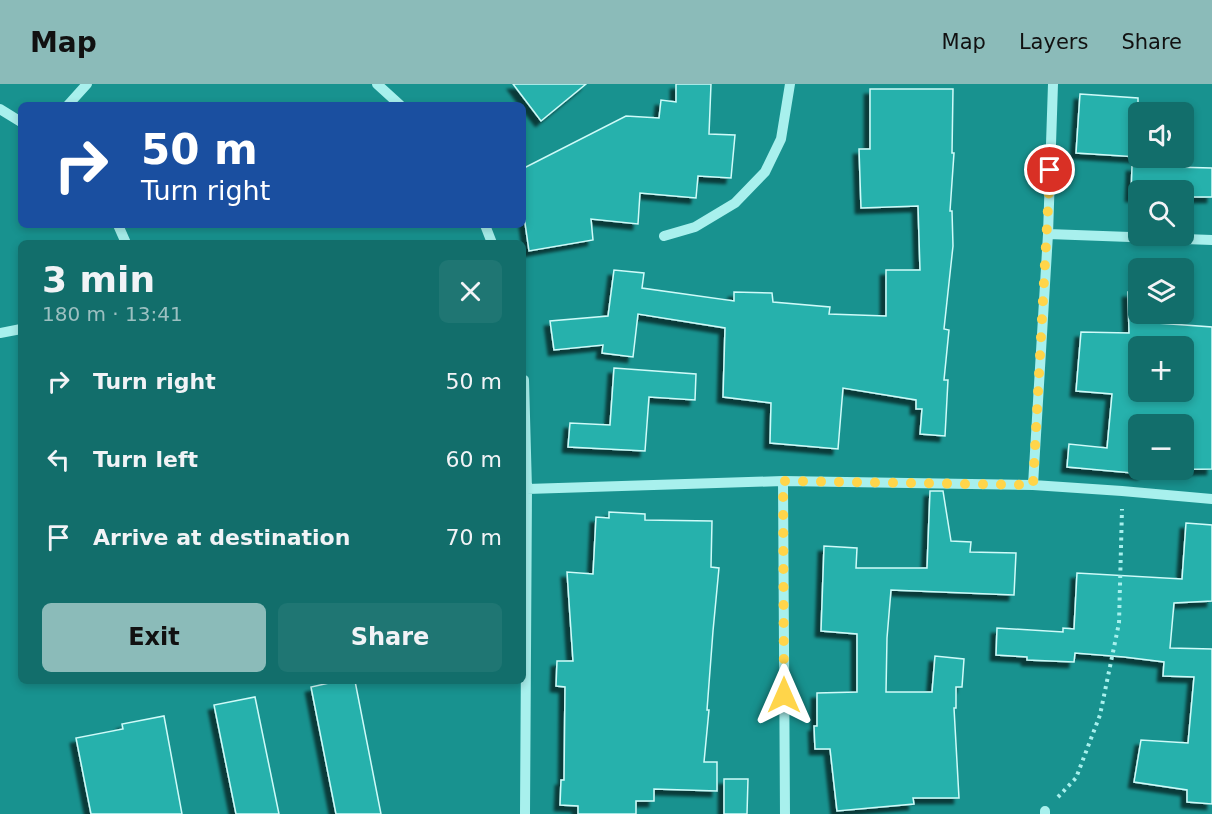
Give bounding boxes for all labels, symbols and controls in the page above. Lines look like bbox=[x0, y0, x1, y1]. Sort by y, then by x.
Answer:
text: Map bbox=[30, 26, 97, 59]
text: Map bbox=[942, 30, 986, 54]
text: Layers bbox=[1019, 30, 1088, 54]
text: Share bbox=[1121, 30, 1182, 54]
map controls bbox=[1128, 102, 1194, 480]
button: sound bbox=[1128, 102, 1194, 168]
text: 50 m bbox=[141, 125, 258, 174]
icon: right bbox=[42, 126, 120, 204]
pin bbox=[1024, 144, 1075, 195]
icon: arrive bbox=[1033, 153, 1066, 186]
text: Turn right bbox=[141, 175, 270, 206]
button: search bbox=[1128, 180, 1194, 246]
button: layers bbox=[1128, 258, 1194, 324]
text: 3 min bbox=[42, 259, 155, 300]
button: close bbox=[439, 260, 502, 323]
text: 180 m · 13:41 bbox=[42, 302, 183, 326]
button: + bbox=[1128, 336, 1194, 402]
icon: right bbox=[42, 365, 75, 398]
text: Turn right bbox=[93, 369, 216, 394]
text: 50 m bbox=[446, 369, 502, 394]
button: − bbox=[1128, 414, 1194, 480]
icon: left bbox=[42, 443, 75, 476]
text: Turn left bbox=[93, 447, 198, 472]
text: 60 m bbox=[446, 447, 502, 472]
icon: arrive bbox=[42, 521, 75, 554]
text: Arrive at destination bbox=[93, 525, 350, 550]
text: 70 m bbox=[446, 525, 502, 550]
button: Exit bbox=[42, 603, 266, 672]
button: Share bbox=[278, 603, 502, 672]
position arrow bbox=[752, 663, 816, 727]

